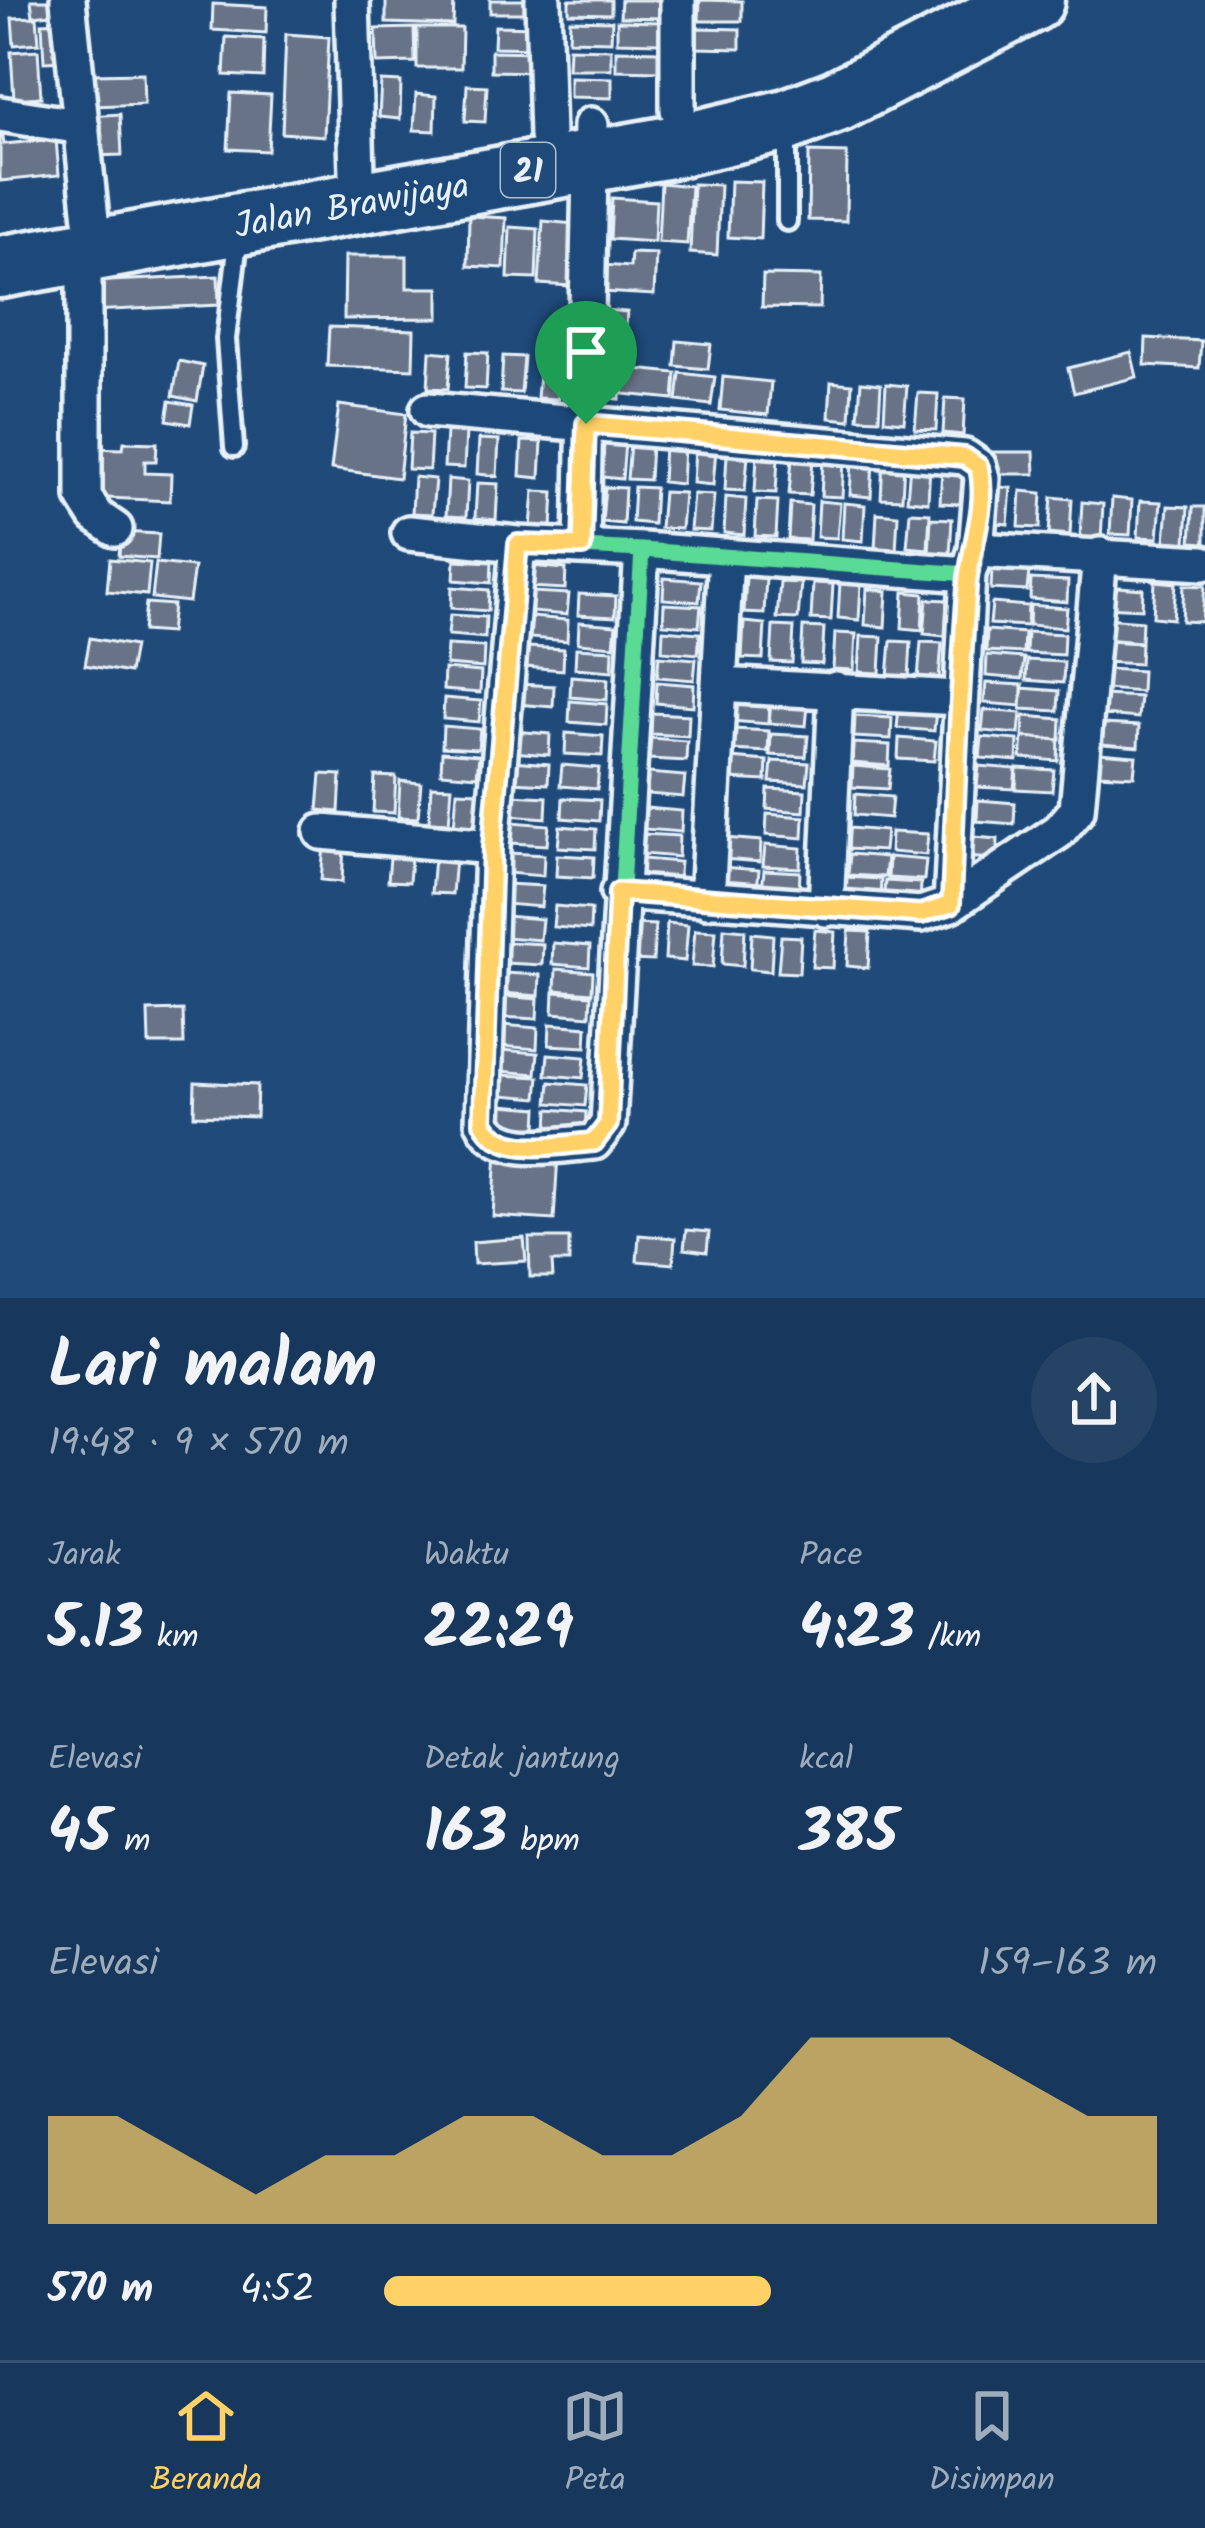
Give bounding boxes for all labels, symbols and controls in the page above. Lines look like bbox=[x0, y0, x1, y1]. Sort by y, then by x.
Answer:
road number: 21 bbox=[501, 143, 555, 197]
street label: Jalan Brawijaya bbox=[230, 159, 474, 257]
pin bbox=[535, 301, 637, 424]
icon: arrive bbox=[553, 319, 619, 385]
text: Lari malam bbox=[48, 1316, 377, 1421]
button: share bbox=[1031, 1337, 1157, 1463]
text: 19:48 · 9 × 570 m bbox=[48, 1414, 349, 1476]
text: Jarak bbox=[48, 1530, 121, 1583]
text: Waktu bbox=[424, 1530, 509, 1583]
text: Pace bbox=[799, 1530, 862, 1583]
text: 5.13 bbox=[48, 1583, 144, 1679]
text: 22:29 bbox=[424, 1583, 574, 1679]
text: 4:23 bbox=[799, 1583, 915, 1679]
text: km bbox=[144, 1612, 199, 1665]
text: /km bbox=[915, 1612, 981, 1665]
text: Elevasi bbox=[48, 1734, 142, 1787]
text: Detak jantung bbox=[424, 1734, 620, 1787]
text: kcal bbox=[799, 1734, 853, 1787]
text: 45 bbox=[48, 1787, 111, 1883]
text: 163 bbox=[424, 1787, 507, 1883]
text: 385 bbox=[799, 1787, 898, 1883]
text: m bbox=[111, 1816, 151, 1869]
text: bpm bbox=[507, 1816, 580, 1869]
text: Elevasi bbox=[48, 1934, 159, 1996]
text: 159–163 m bbox=[978, 1934, 1157, 1996]
text: 570 m bbox=[48, 2260, 153, 2322]
text: 4:52 bbox=[240, 2260, 315, 2322]
tab: Beranda bbox=[150, 2383, 262, 2508]
tab: Peta bbox=[562, 2383, 628, 2508]
tab: Disimpan bbox=[929, 2383, 1055, 2508]

